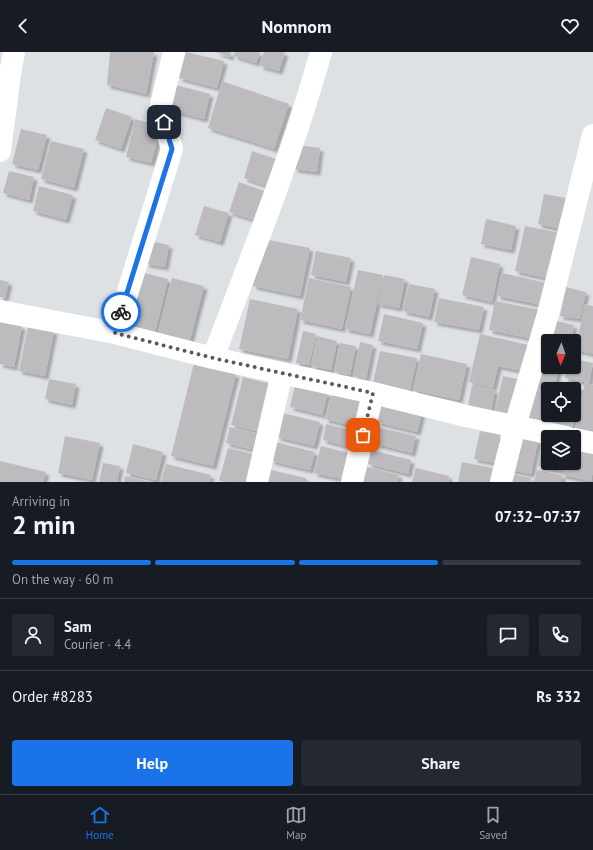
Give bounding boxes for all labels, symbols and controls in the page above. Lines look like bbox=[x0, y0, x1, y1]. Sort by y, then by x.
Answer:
icon: back bbox=[12, 15, 34, 37]
text: Nomnom bbox=[262, 15, 331, 38]
icon: heart bbox=[559, 15, 581, 37]
pin bbox=[147, 105, 181, 139]
icon: home bbox=[153, 111, 175, 133]
courier bbox=[101, 292, 141, 332]
icon: bike bbox=[110, 301, 132, 323]
north arrow bbox=[541, 334, 581, 374]
map controls bbox=[541, 334, 581, 470]
button: locate bbox=[541, 382, 581, 422]
pin bbox=[346, 418, 380, 452]
icon: bag bbox=[352, 424, 374, 446]
button: layers bbox=[541, 430, 581, 470]
text: Arriving in bbox=[12, 493, 70, 510]
text: 07:32–07:37 bbox=[495, 507, 581, 526]
text: 2 min bbox=[12, 508, 75, 541]
text: On the way · 60 m bbox=[12, 571, 113, 588]
button: person bbox=[12, 614, 54, 656]
button: chat bbox=[487, 614, 529, 656]
button: phone bbox=[539, 614, 581, 656]
text: Sam bbox=[64, 617, 91, 636]
text: Courier · 4.4 bbox=[64, 636, 131, 653]
text: Order #8283 bbox=[12, 687, 93, 706]
text: Rs 332 bbox=[536, 687, 581, 706]
button: Help bbox=[12, 740, 293, 786]
button: Share bbox=[301, 740, 581, 786]
tab: Home bbox=[86, 804, 114, 842]
tab: Map bbox=[285, 804, 307, 842]
tab: Saved bbox=[479, 804, 507, 842]

